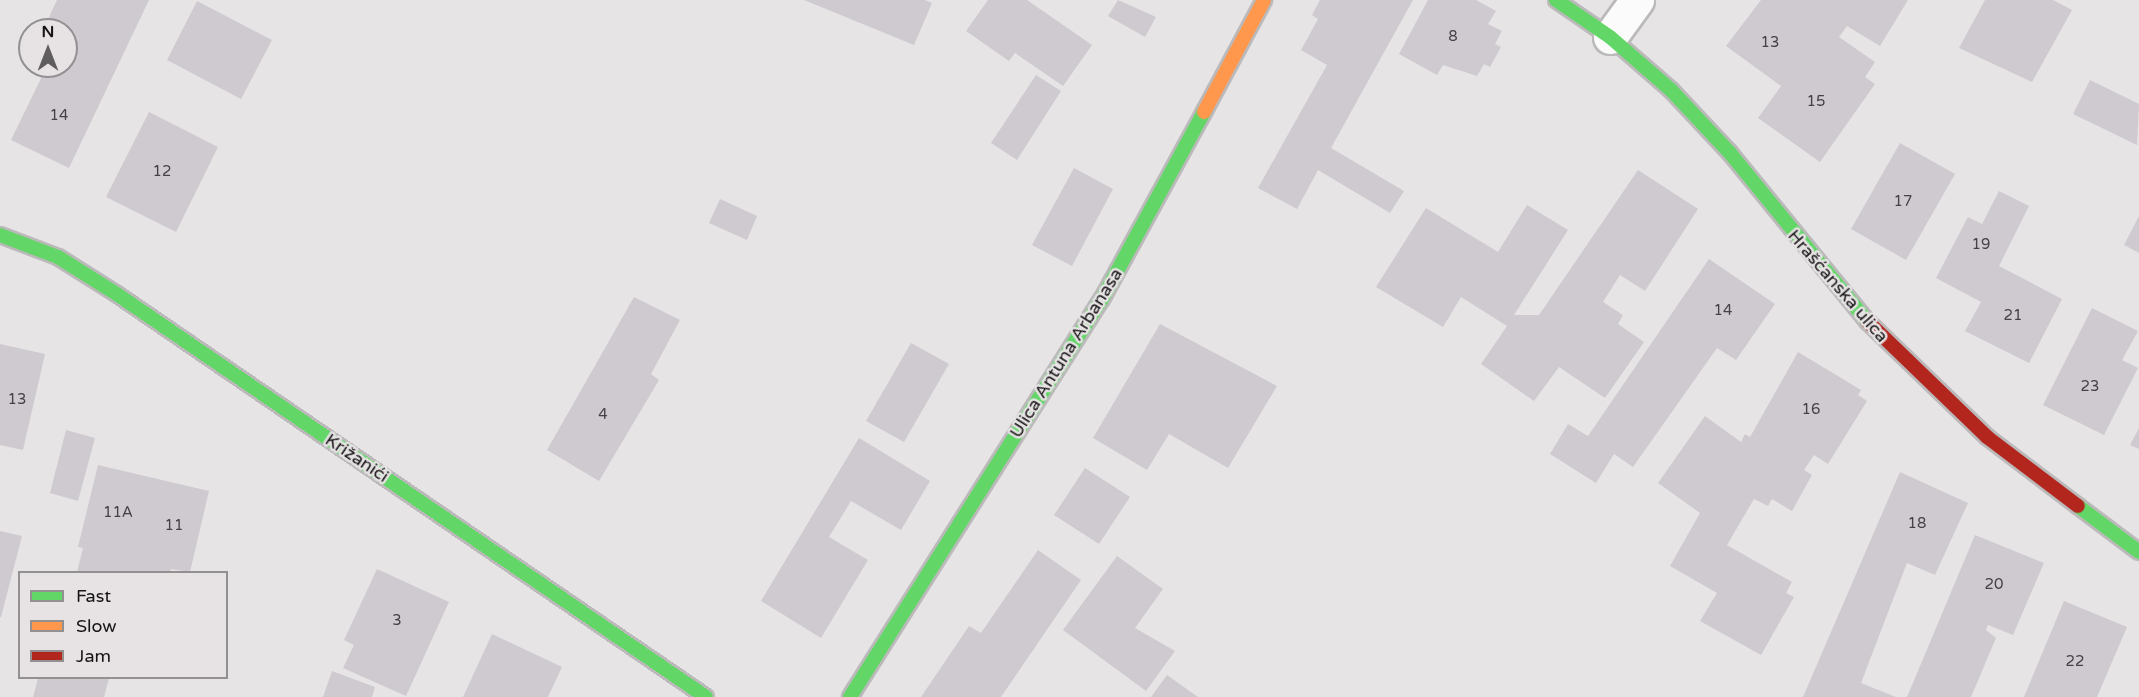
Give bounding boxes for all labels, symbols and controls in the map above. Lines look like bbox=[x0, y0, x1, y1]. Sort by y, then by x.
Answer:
north arrow bbox=[18, 18, 78, 78]
text: N bbox=[42, 22, 54, 42]
house number: 8 bbox=[1448, 28, 1458, 46]
house number: 13 bbox=[1761, 34, 1779, 52]
house number: 15 bbox=[1807, 93, 1825, 111]
house number: 14 bbox=[50, 107, 68, 125]
house number: 12 bbox=[153, 163, 171, 181]
house number: 17 bbox=[1894, 193, 1912, 211]
street label: Hrašćanska ulica bbox=[1783, 225, 1893, 347]
house number: 19 bbox=[1972, 236, 1990, 254]
street label: Ulica Antuna Arbanasa bbox=[1005, 264, 1127, 442]
house number: 14 bbox=[1714, 302, 1732, 320]
house number: 21 bbox=[2004, 307, 2022, 325]
house number: 23 bbox=[2081, 378, 2099, 396]
house number: 13 bbox=[8, 391, 26, 409]
house number: 16 bbox=[1802, 401, 1820, 419]
house number: 4 bbox=[598, 406, 608, 424]
street label: Križanići bbox=[321, 429, 393, 487]
house number: 11A bbox=[103, 504, 133, 522]
house number: 18 bbox=[1908, 515, 1926, 533]
house number: 11 bbox=[165, 517, 183, 535]
legend bbox=[18, 571, 228, 679]
house number: 20 bbox=[1985, 576, 2003, 594]
text: Fast bbox=[76, 585, 111, 607]
house number: 3 bbox=[392, 612, 402, 630]
text: Slow bbox=[76, 615, 117, 637]
text: Jam bbox=[76, 645, 111, 667]
house number: 22 bbox=[2066, 653, 2084, 671]

